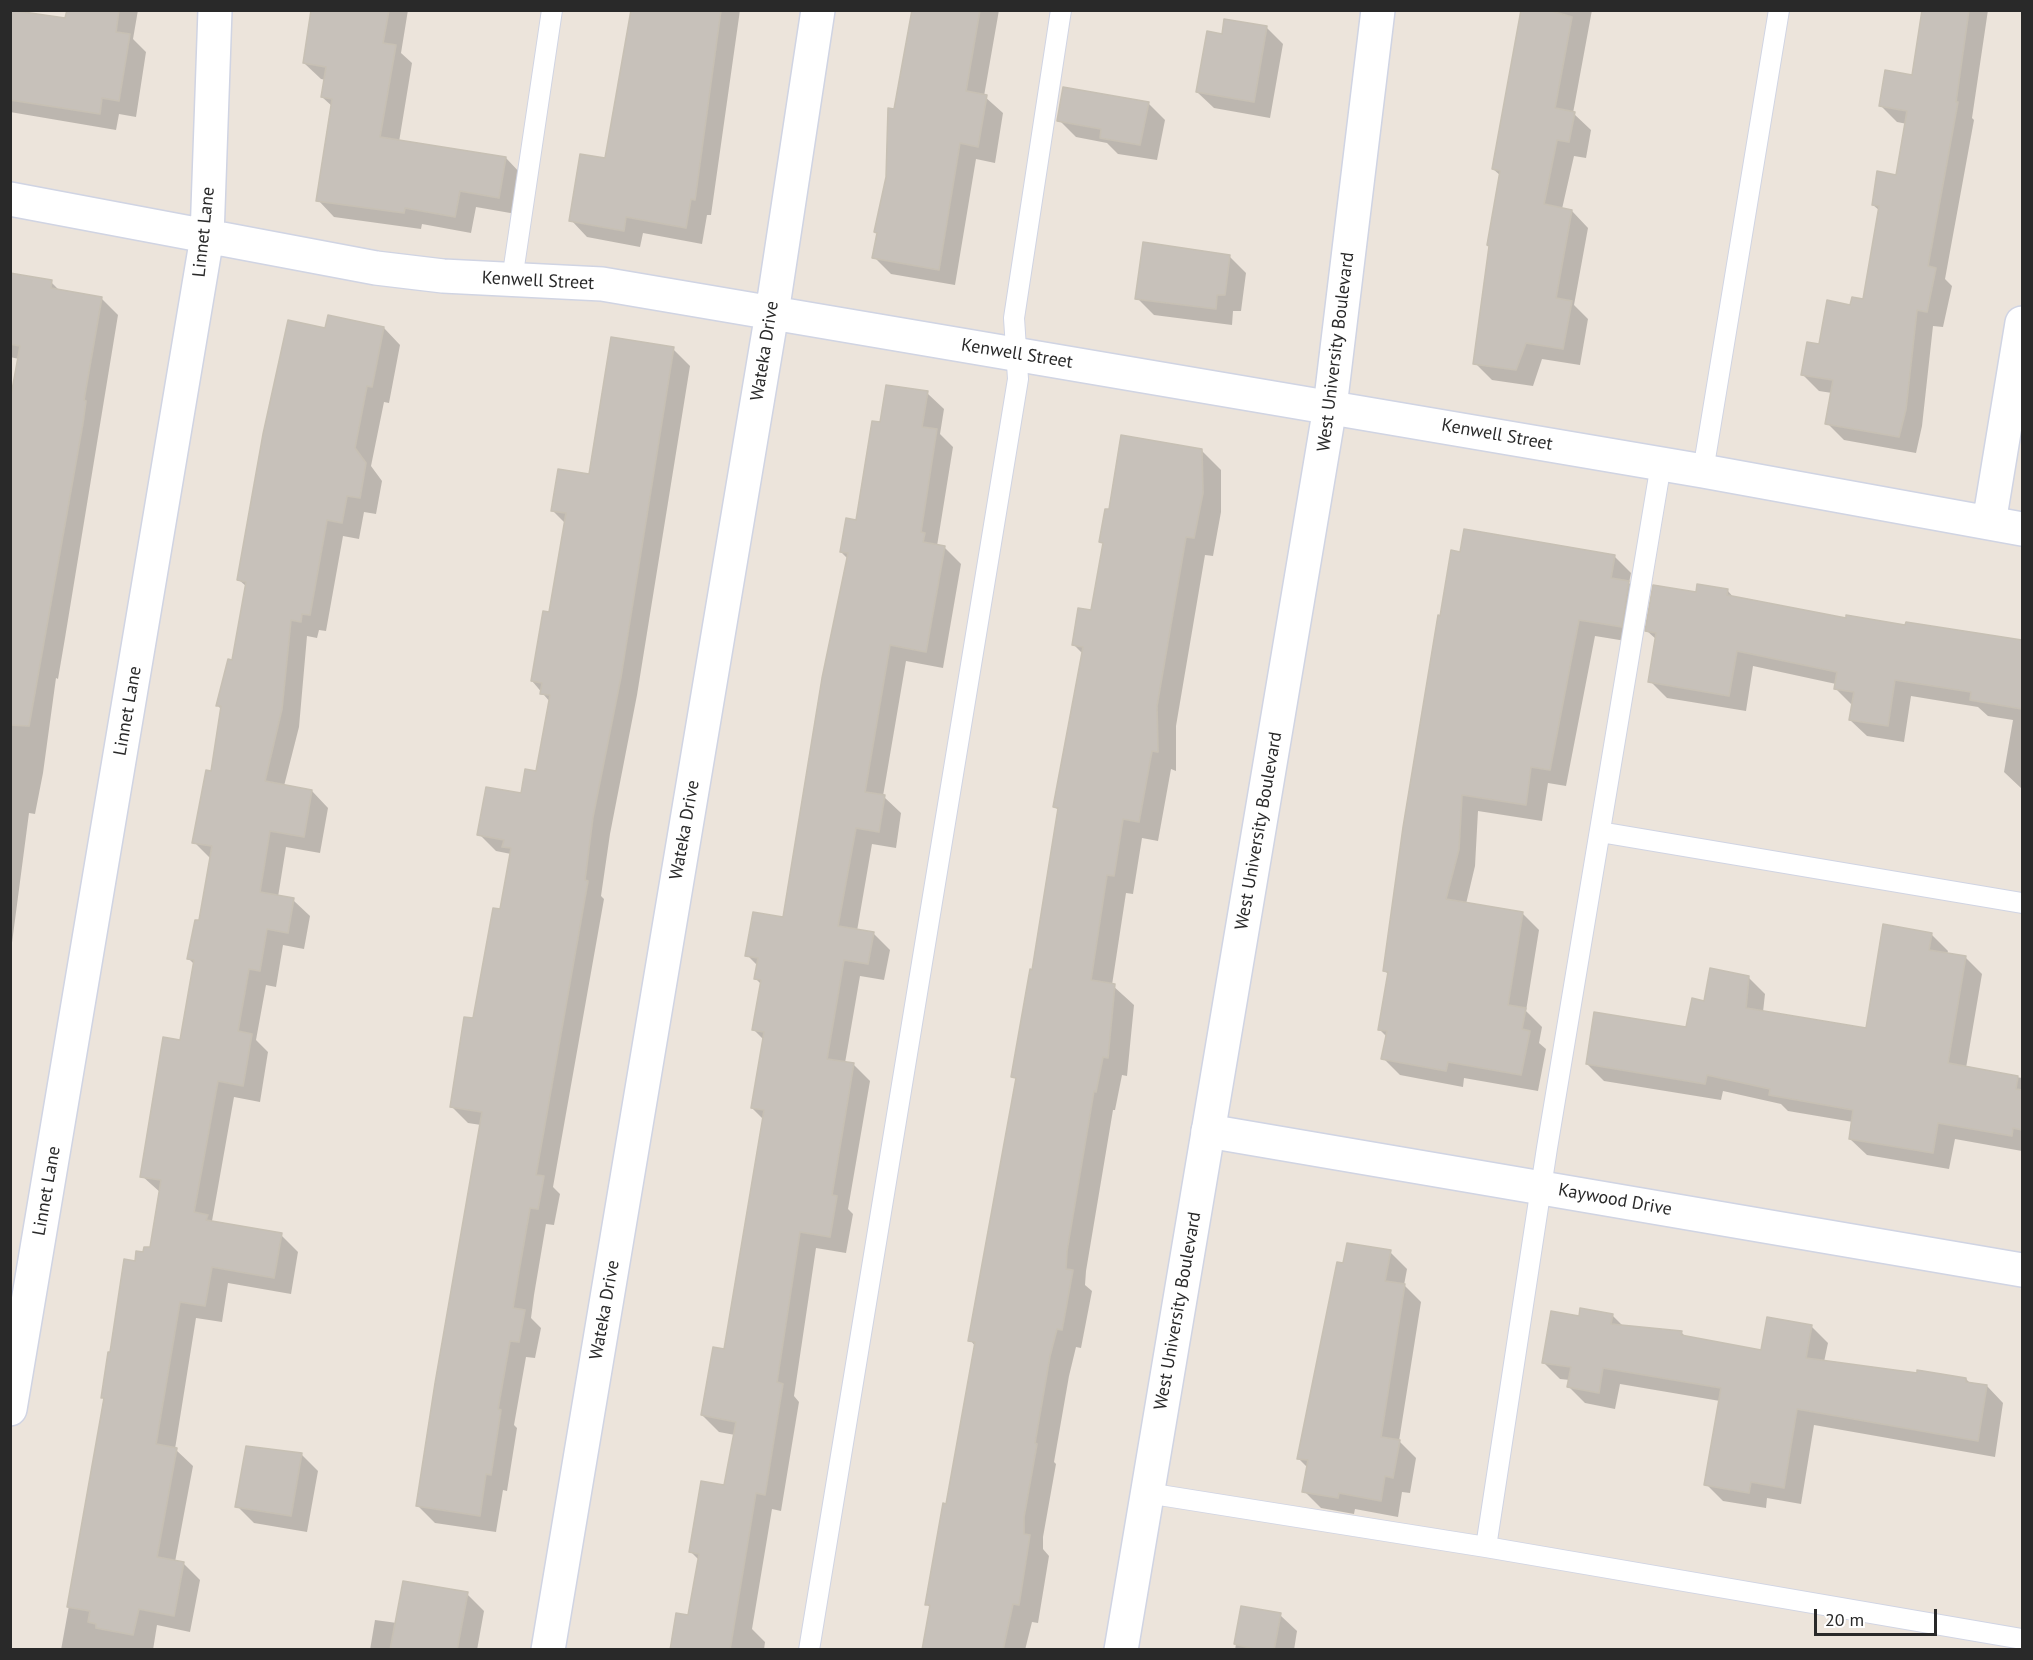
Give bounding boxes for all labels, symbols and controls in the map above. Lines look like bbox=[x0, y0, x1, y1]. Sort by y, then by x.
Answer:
street label: Linnet Lane bbox=[189, 186, 219, 278]
street label: West University Boulevard bbox=[1313, 251, 1359, 453]
street label: Kenwell Street bbox=[481, 267, 595, 295]
street label: Wateka Drive bbox=[746, 300, 784, 402]
street label: Kenwell Street bbox=[960, 335, 1074, 373]
street label: Kenwell Street bbox=[1440, 415, 1554, 455]
street label: Linnet Lane bbox=[109, 664, 147, 758]
street label: West University Boulevard bbox=[1231, 730, 1287, 932]
street label: Wateka Drive bbox=[666, 778, 704, 882]
street label: Linnet Lane bbox=[28, 1144, 66, 1238]
street label: Kaywood Drive bbox=[1556, 1179, 1674, 1221]
street label: West University Boulevard bbox=[1150, 1210, 1206, 1412]
street label: Wateka Drive bbox=[586, 1258, 624, 1362]
scale bar bbox=[1817, 1597, 1940, 1635]
text: 20 m bbox=[1825, 1608, 1864, 1631]

